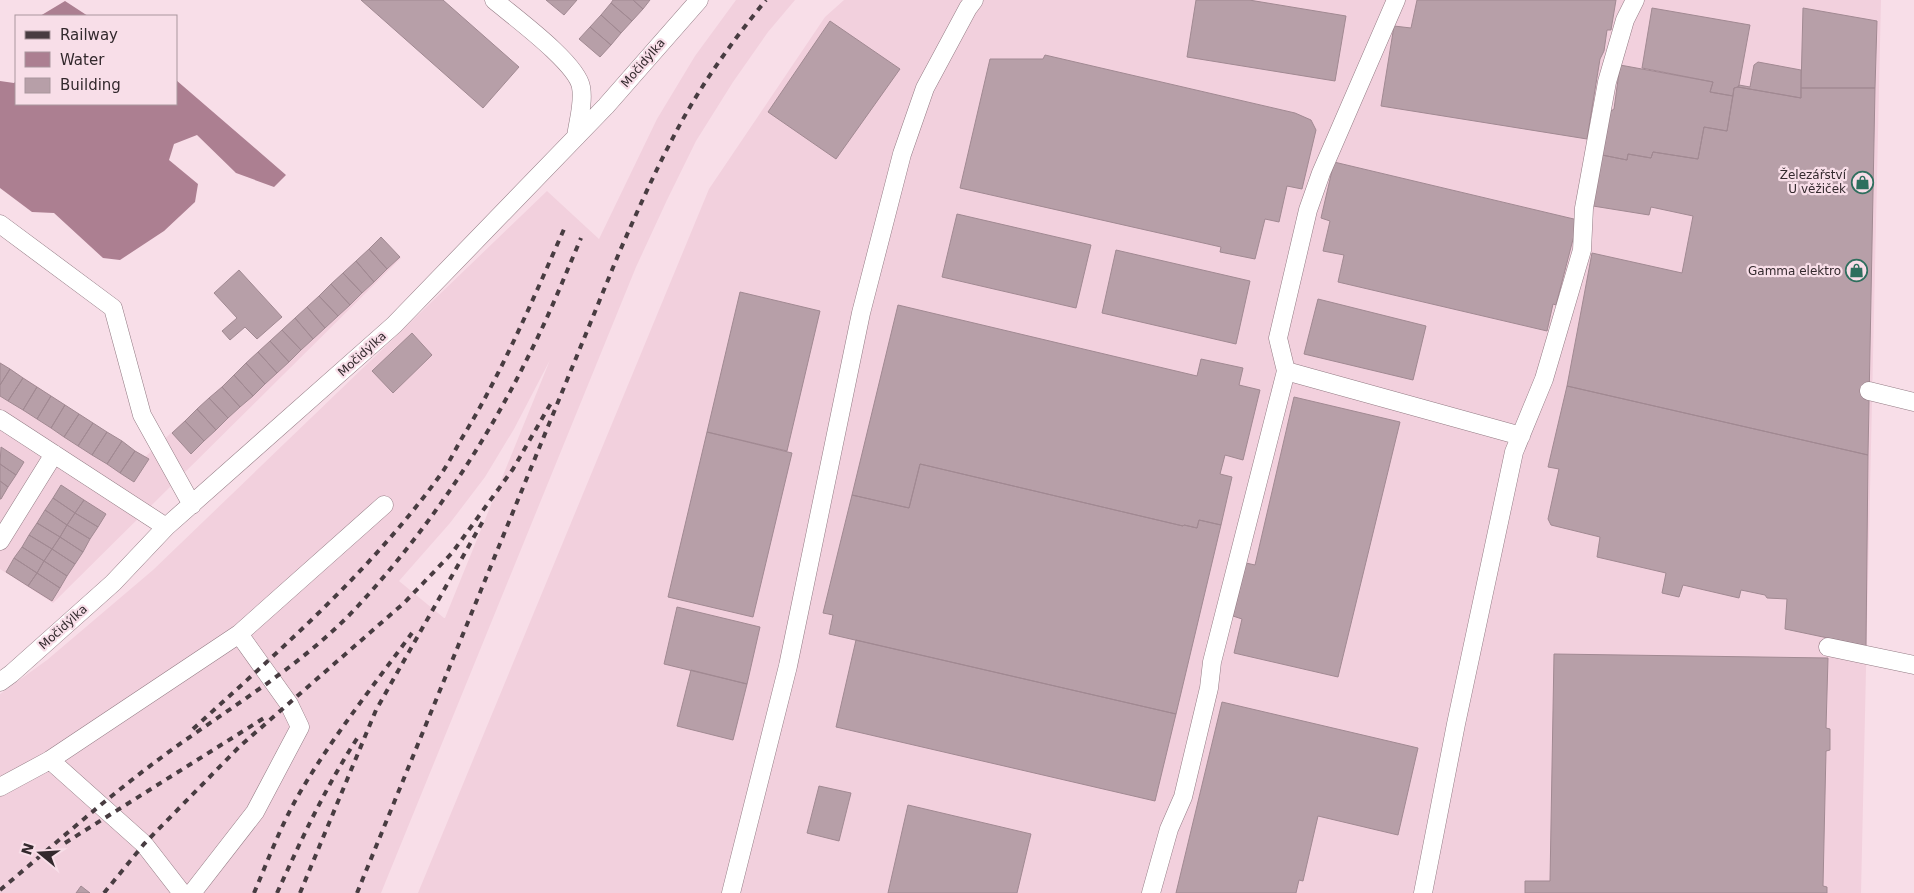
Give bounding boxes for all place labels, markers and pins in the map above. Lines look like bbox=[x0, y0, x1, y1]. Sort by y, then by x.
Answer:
place label: Železářství U věžiček bbox=[1780, 167, 1847, 196]
shop icon: Železářství U věžiček bbox=[1850, 170, 1874, 194]
shop icon: Gamma elektro bbox=[1845, 259, 1869, 283]
place label: Gamma elektro bbox=[1748, 264, 1841, 278]

